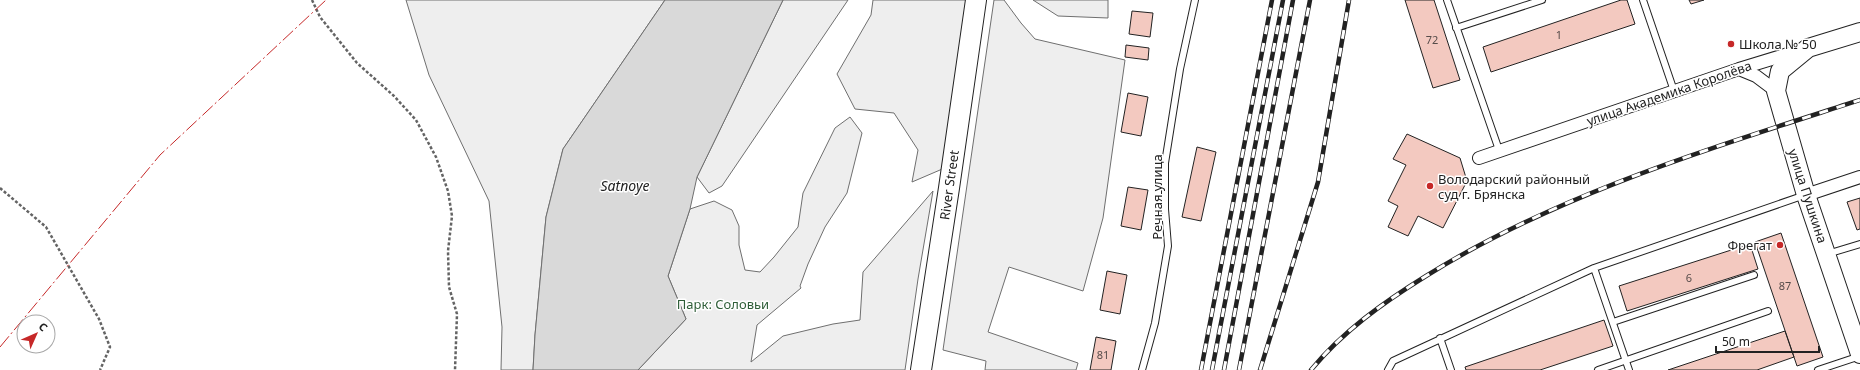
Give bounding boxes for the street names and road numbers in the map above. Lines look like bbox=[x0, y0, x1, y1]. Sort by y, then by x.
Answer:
street label: улица Академика Королёва bbox=[1584, 56, 1754, 130]
street label: улица Пушкина bbox=[1784, 147, 1832, 245]
street label: River Street bbox=[935, 149, 963, 221]
street label: Речная улица bbox=[1148, 154, 1166, 240]

